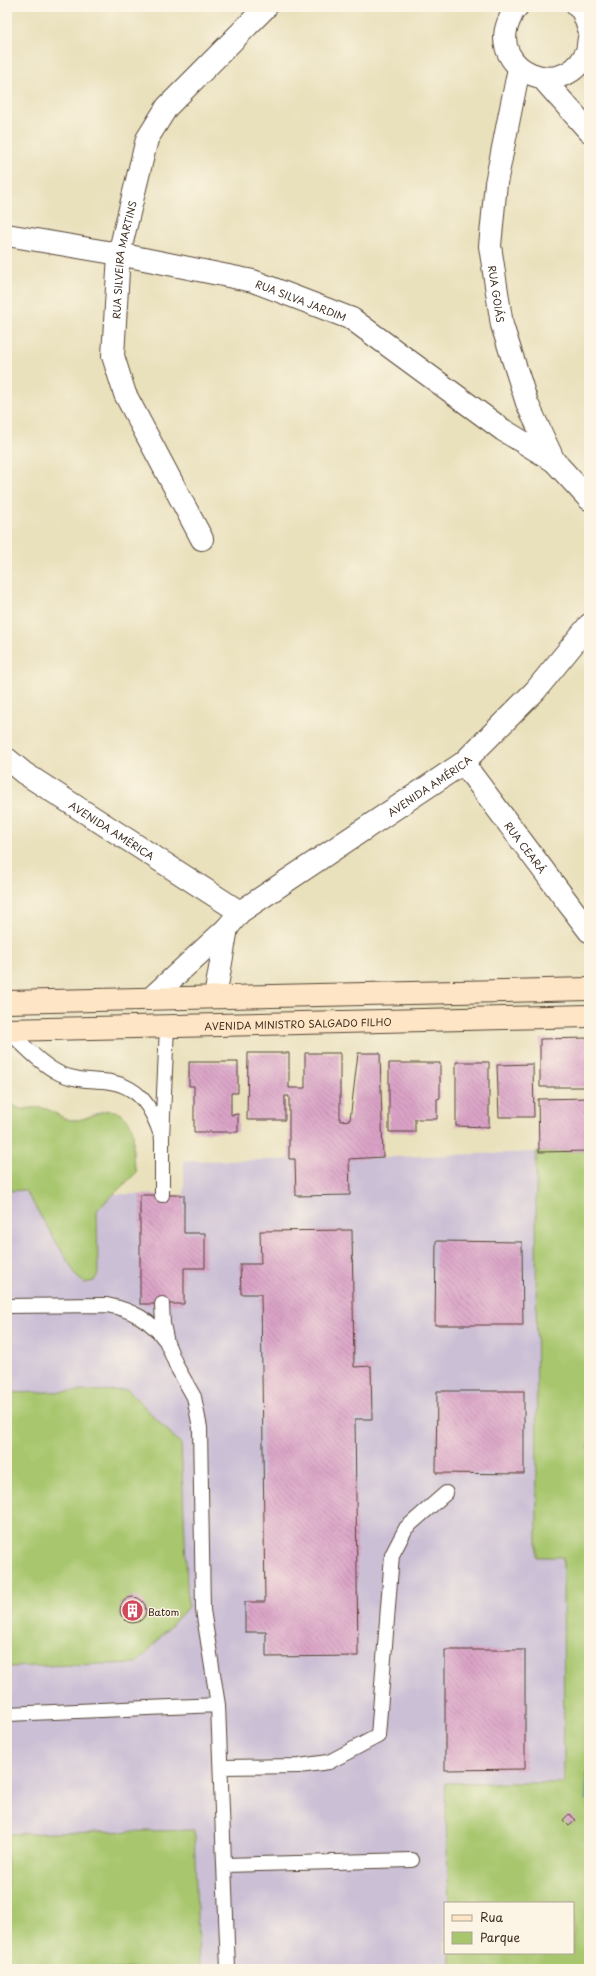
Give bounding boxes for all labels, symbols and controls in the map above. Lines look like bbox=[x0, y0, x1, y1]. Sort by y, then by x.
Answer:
street label: RUA SILVEIRA MARTINS bbox=[108, 199, 139, 319]
street label: RUA GOIÁS bbox=[485, 264, 509, 324]
street label: RUA SILVA JARDIM bbox=[254, 275, 349, 324]
street label: AVENIDA AMÉRICA bbox=[384, 751, 475, 819]
street label: AVENIDA AMÉRICA bbox=[67, 797, 158, 863]
street label: RUA CEARÁ bbox=[502, 818, 551, 876]
street label: AVENIDA MINISTRO SALGADO FILHO bbox=[204, 1013, 392, 1033]
building icon: Batom bbox=[120, 1598, 146, 1624]
place label: Batom bbox=[148, 1604, 179, 1619]
legend bbox=[444, 1902, 574, 1954]
text: Rua bbox=[480, 1908, 504, 1926]
text: Parque bbox=[480, 1928, 520, 1946]

